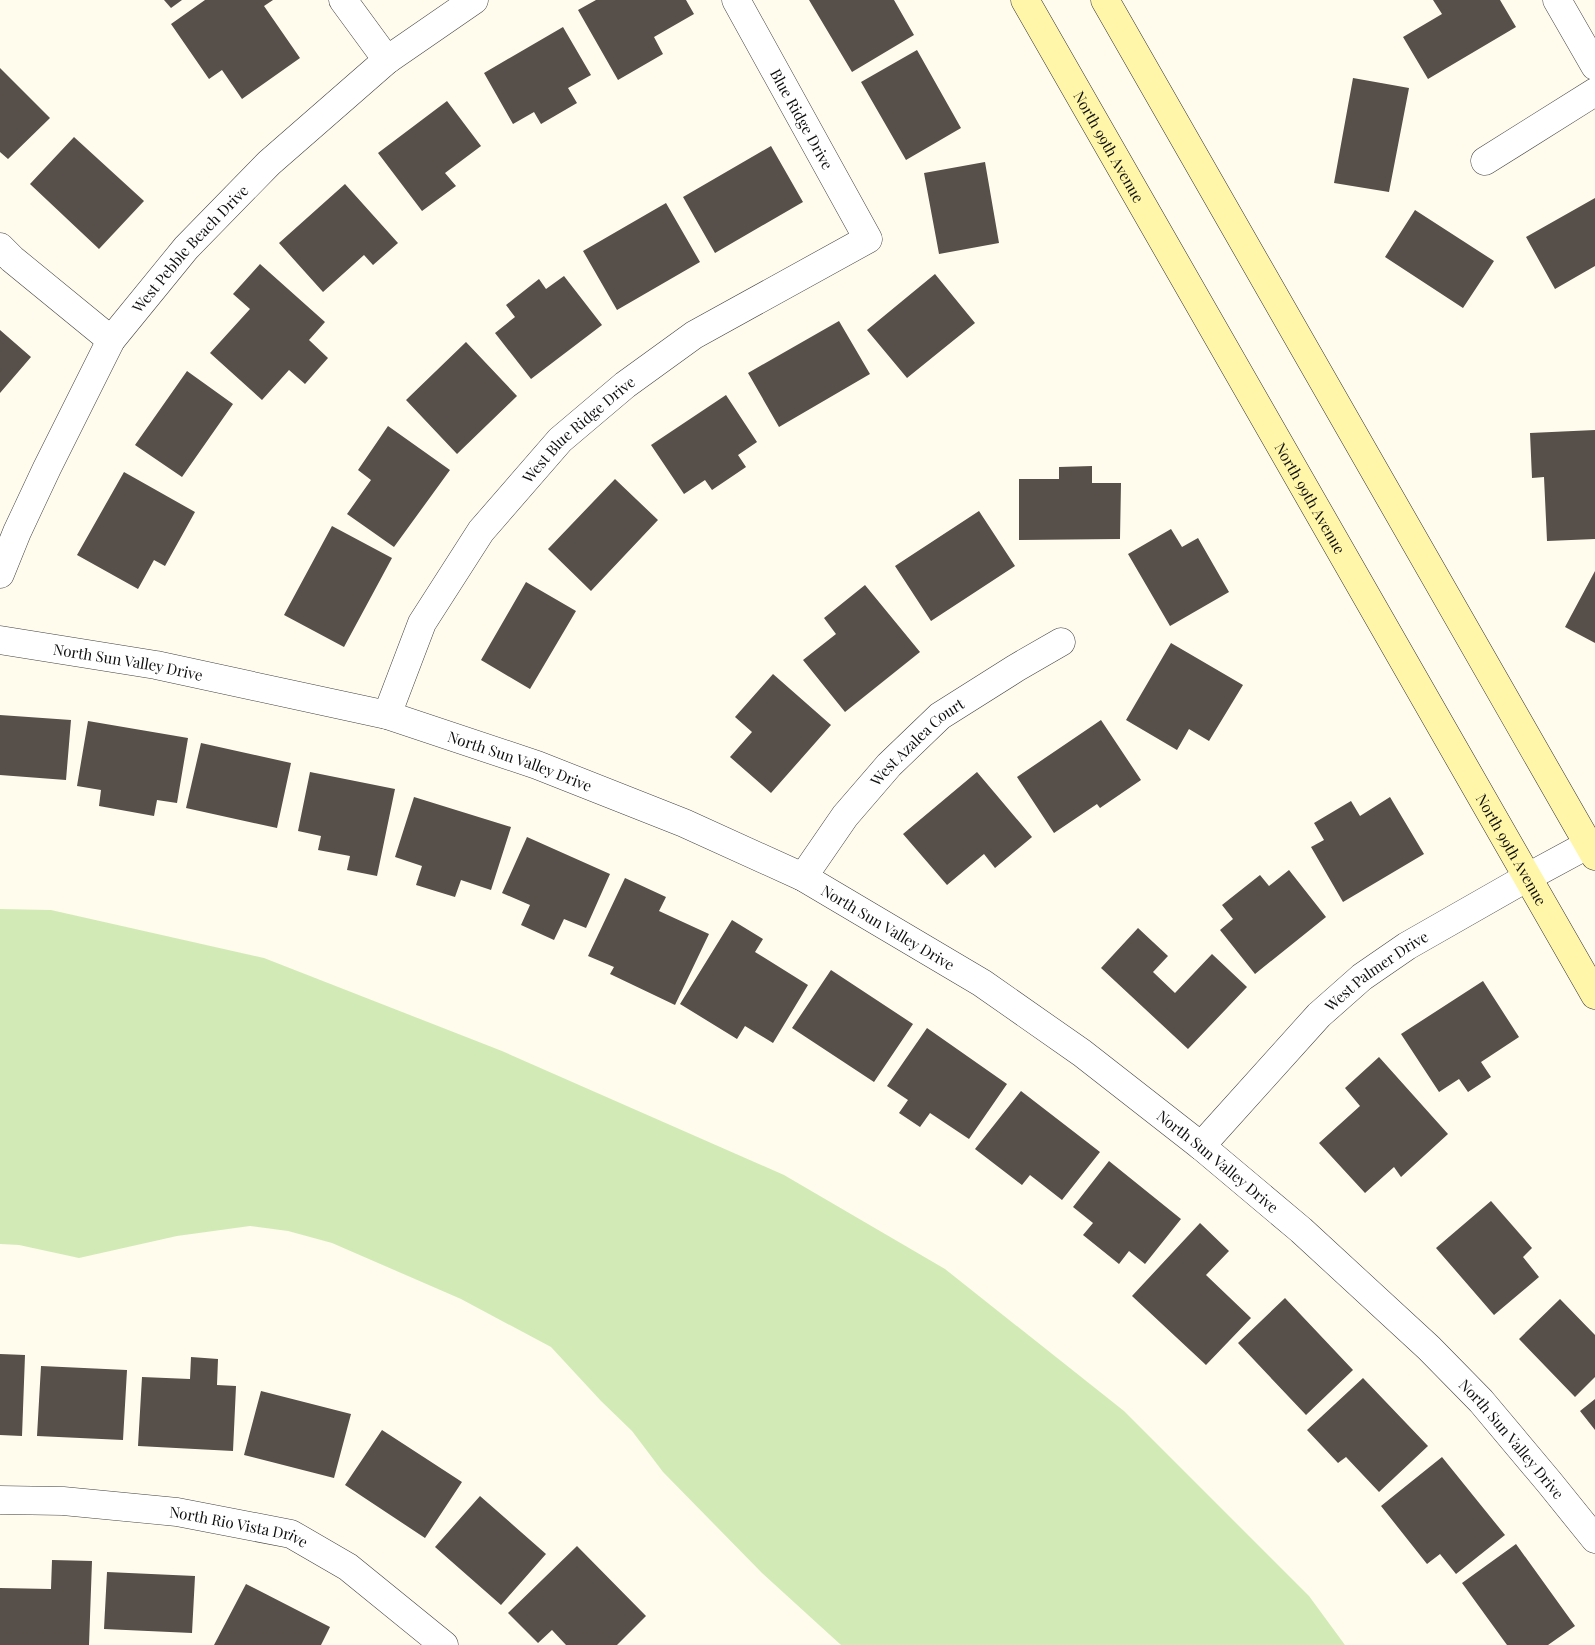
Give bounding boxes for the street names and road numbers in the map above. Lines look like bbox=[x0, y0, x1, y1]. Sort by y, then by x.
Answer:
street label: Blue Ridge Drive bbox=[766, 65, 838, 173]
street label: North 99th Avenue bbox=[1069, 87, 1149, 206]
street label: West Pebble Beach Drive bbox=[127, 180, 252, 317]
street label: West Blue Ridge Drive bbox=[517, 371, 639, 488]
street label: North 99th Avenue bbox=[1270, 439, 1350, 557]
street label: North Sun Valley Drive bbox=[52, 639, 205, 685]
street label: West Azalea Court bbox=[865, 693, 968, 791]
street label: North Sun Valley Drive bbox=[445, 726, 595, 796]
street label: North 99th Avenue bbox=[1472, 790, 1551, 909]
street label: North Sun Valley Drive bbox=[818, 880, 958, 975]
street label: West Palmer Drive bbox=[1320, 926, 1432, 1016]
street label: North Sun Valley Drive bbox=[1153, 1105, 1283, 1217]
street label: North Sun Valley Drive bbox=[1455, 1375, 1569, 1503]
street label: North Rio Vista Drive bbox=[169, 1501, 312, 1552]

